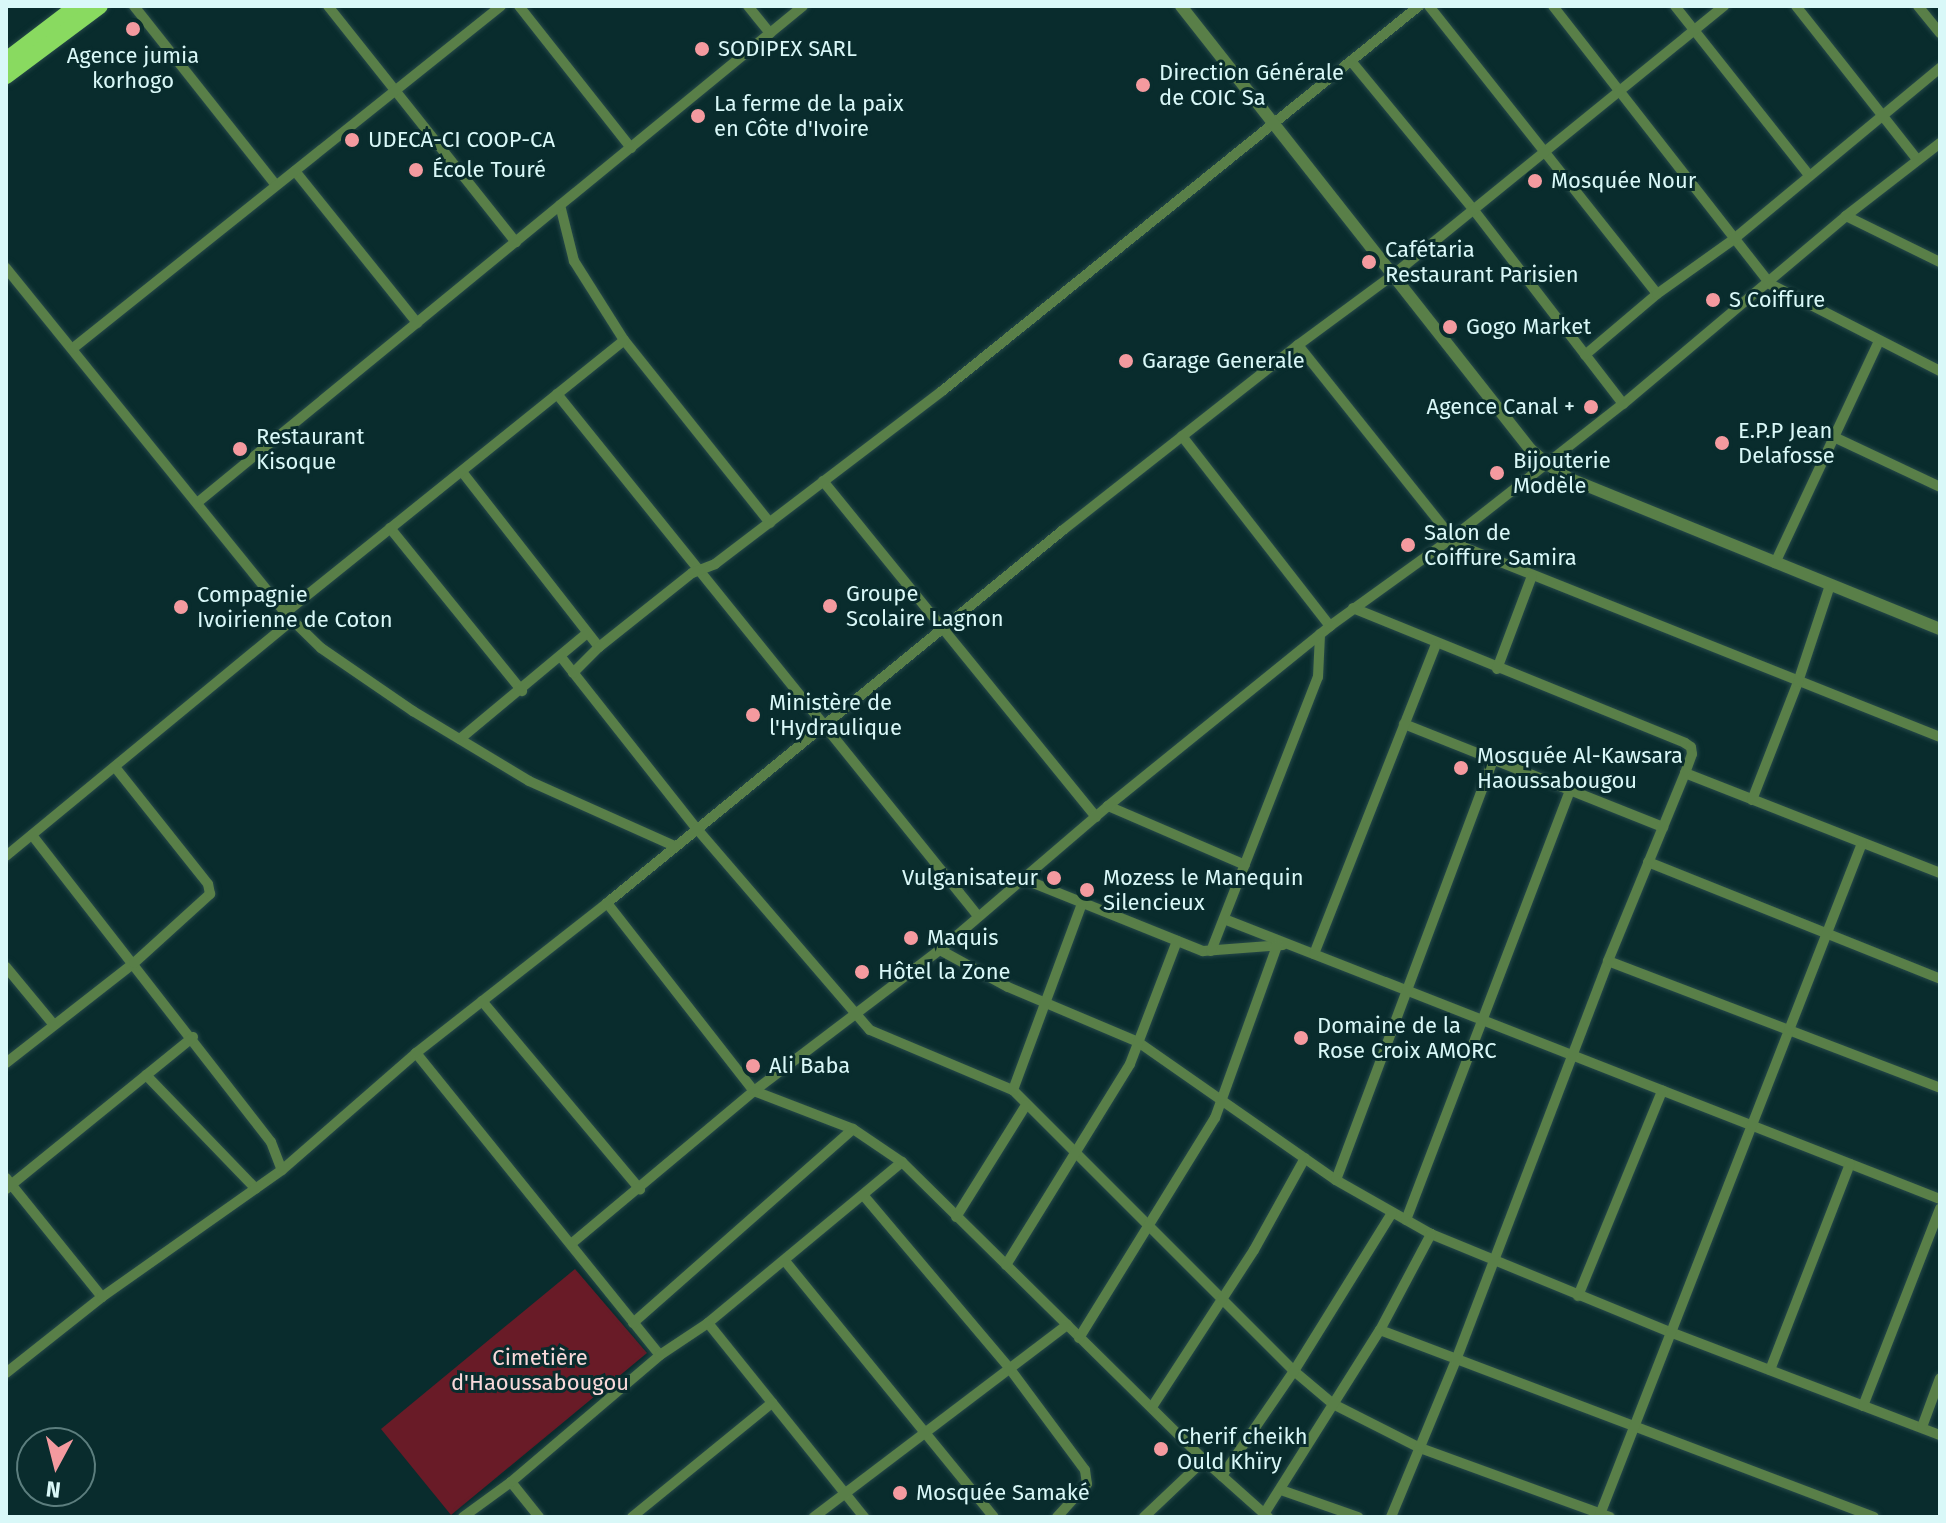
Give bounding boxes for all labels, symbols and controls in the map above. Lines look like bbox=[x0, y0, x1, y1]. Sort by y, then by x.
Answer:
marker: Agence jumia korhogo bbox=[124, 20, 142, 38]
place label: SODIPEX SARL bbox=[718, 36, 857, 62]
marker: SODIPEX SARL bbox=[693, 40, 711, 58]
place label: Agence jumia korhogo bbox=[67, 42, 199, 94]
place label: Direction Générale de COIC Sa bbox=[1159, 59, 1344, 110]
marker: Direction Générale de COIC Sa bbox=[1134, 76, 1152, 94]
place label: La ferme de la paix en Côte d'Ivoire bbox=[714, 90, 904, 142]
marker: La ferme de la paix en Côte d'Ivoire bbox=[689, 107, 707, 125]
place label: UDECA-CI COOP-CA bbox=[368, 127, 555, 153]
marker: UDECA-CI COOP-CA bbox=[343, 131, 361, 149]
place label: École Touré bbox=[432, 157, 546, 183]
marker: École Touré bbox=[407, 161, 425, 179]
place label: Mosquée Nour bbox=[1551, 168, 1696, 194]
marker: Mosquée Nour bbox=[1526, 172, 1544, 190]
place label: Cafétaria Restaurant Parisien bbox=[1385, 236, 1579, 288]
marker: Cafétaria Restaurant Parisien bbox=[1360, 253, 1378, 271]
place label: S Coiffure bbox=[1729, 287, 1825, 313]
marker: S Coiffure bbox=[1704, 291, 1722, 309]
place label: Gogo Market bbox=[1466, 314, 1591, 340]
marker: Gogo Market bbox=[1441, 318, 1459, 336]
place label: Garage Generale bbox=[1142, 348, 1305, 374]
marker: Garage Generale bbox=[1117, 352, 1135, 370]
place label: Agence Canal + bbox=[1427, 394, 1575, 420]
marker: Agence Canal + bbox=[1582, 398, 1600, 416]
place label: E.P.P Jean Delafosse bbox=[1738, 417, 1835, 468]
place label: Restaurant Kisoque bbox=[256, 423, 364, 474]
marker: E.P.P Jean Delafosse bbox=[1713, 434, 1731, 452]
marker: Restaurant Kisoque bbox=[231, 440, 249, 458]
place label: Bijouterie Modèle bbox=[1513, 447, 1611, 498]
marker: Bijouterie Modèle bbox=[1488, 464, 1506, 482]
place label: Salon de Coiffure Samira bbox=[1424, 519, 1577, 570]
marker: Salon de Coiffure Samira bbox=[1399, 536, 1417, 554]
place label: Groupe Scolaire Lagnon bbox=[846, 580, 1004, 632]
place label: Compagnie Ivoirienne de Coton bbox=[197, 581, 393, 632]
marker: Groupe Scolaire Lagnon bbox=[821, 597, 839, 615]
marker: Compagnie Ivoirienne de Coton bbox=[172, 598, 190, 616]
place label: Ministère de l'Hydraulique bbox=[769, 689, 902, 740]
marker: Ministère de l'Hydraulique bbox=[744, 706, 762, 724]
place label: Mosquée Al-Kawsara Haoussabougou bbox=[1477, 742, 1683, 794]
marker: Mosquée Al-Kawsara Haoussabougou bbox=[1452, 759, 1470, 777]
place label: Mozess le Manequin Silencieux bbox=[1103, 864, 1304, 916]
place label: Vulganisateur bbox=[902, 865, 1038, 891]
marker: Vulganisateur bbox=[1045, 869, 1063, 887]
marker: Mozess le Manequin Silencieux bbox=[1078, 881, 1096, 899]
place label: Maquis bbox=[927, 925, 999, 951]
marker: Maquis bbox=[902, 929, 920, 947]
place label: Hôtel la Zone bbox=[878, 959, 1011, 985]
marker: Hôtel la Zone bbox=[853, 963, 871, 981]
place label: Domaine de la Rose Croix AMORC bbox=[1317, 1012, 1496, 1064]
marker: Domaine de la Rose Croix AMORC bbox=[1292, 1029, 1310, 1047]
place label: Ali Baba bbox=[769, 1053, 850, 1079]
marker: Ali Baba bbox=[744, 1057, 762, 1075]
park label: Cimetière d'Haoussabougou bbox=[451, 1344, 629, 1396]
place label: Cherif cheikh Ould Khïry bbox=[1177, 1423, 1308, 1474]
north arrow bbox=[16, 1427, 96, 1507]
marker: Cherif cheikh Ould Khïry bbox=[1152, 1440, 1170, 1458]
text: N bbox=[44, 1475, 62, 1504]
place label: Mosquée Samaké bbox=[916, 1480, 1090, 1506]
marker: Mosquée Samaké bbox=[891, 1484, 909, 1502]

